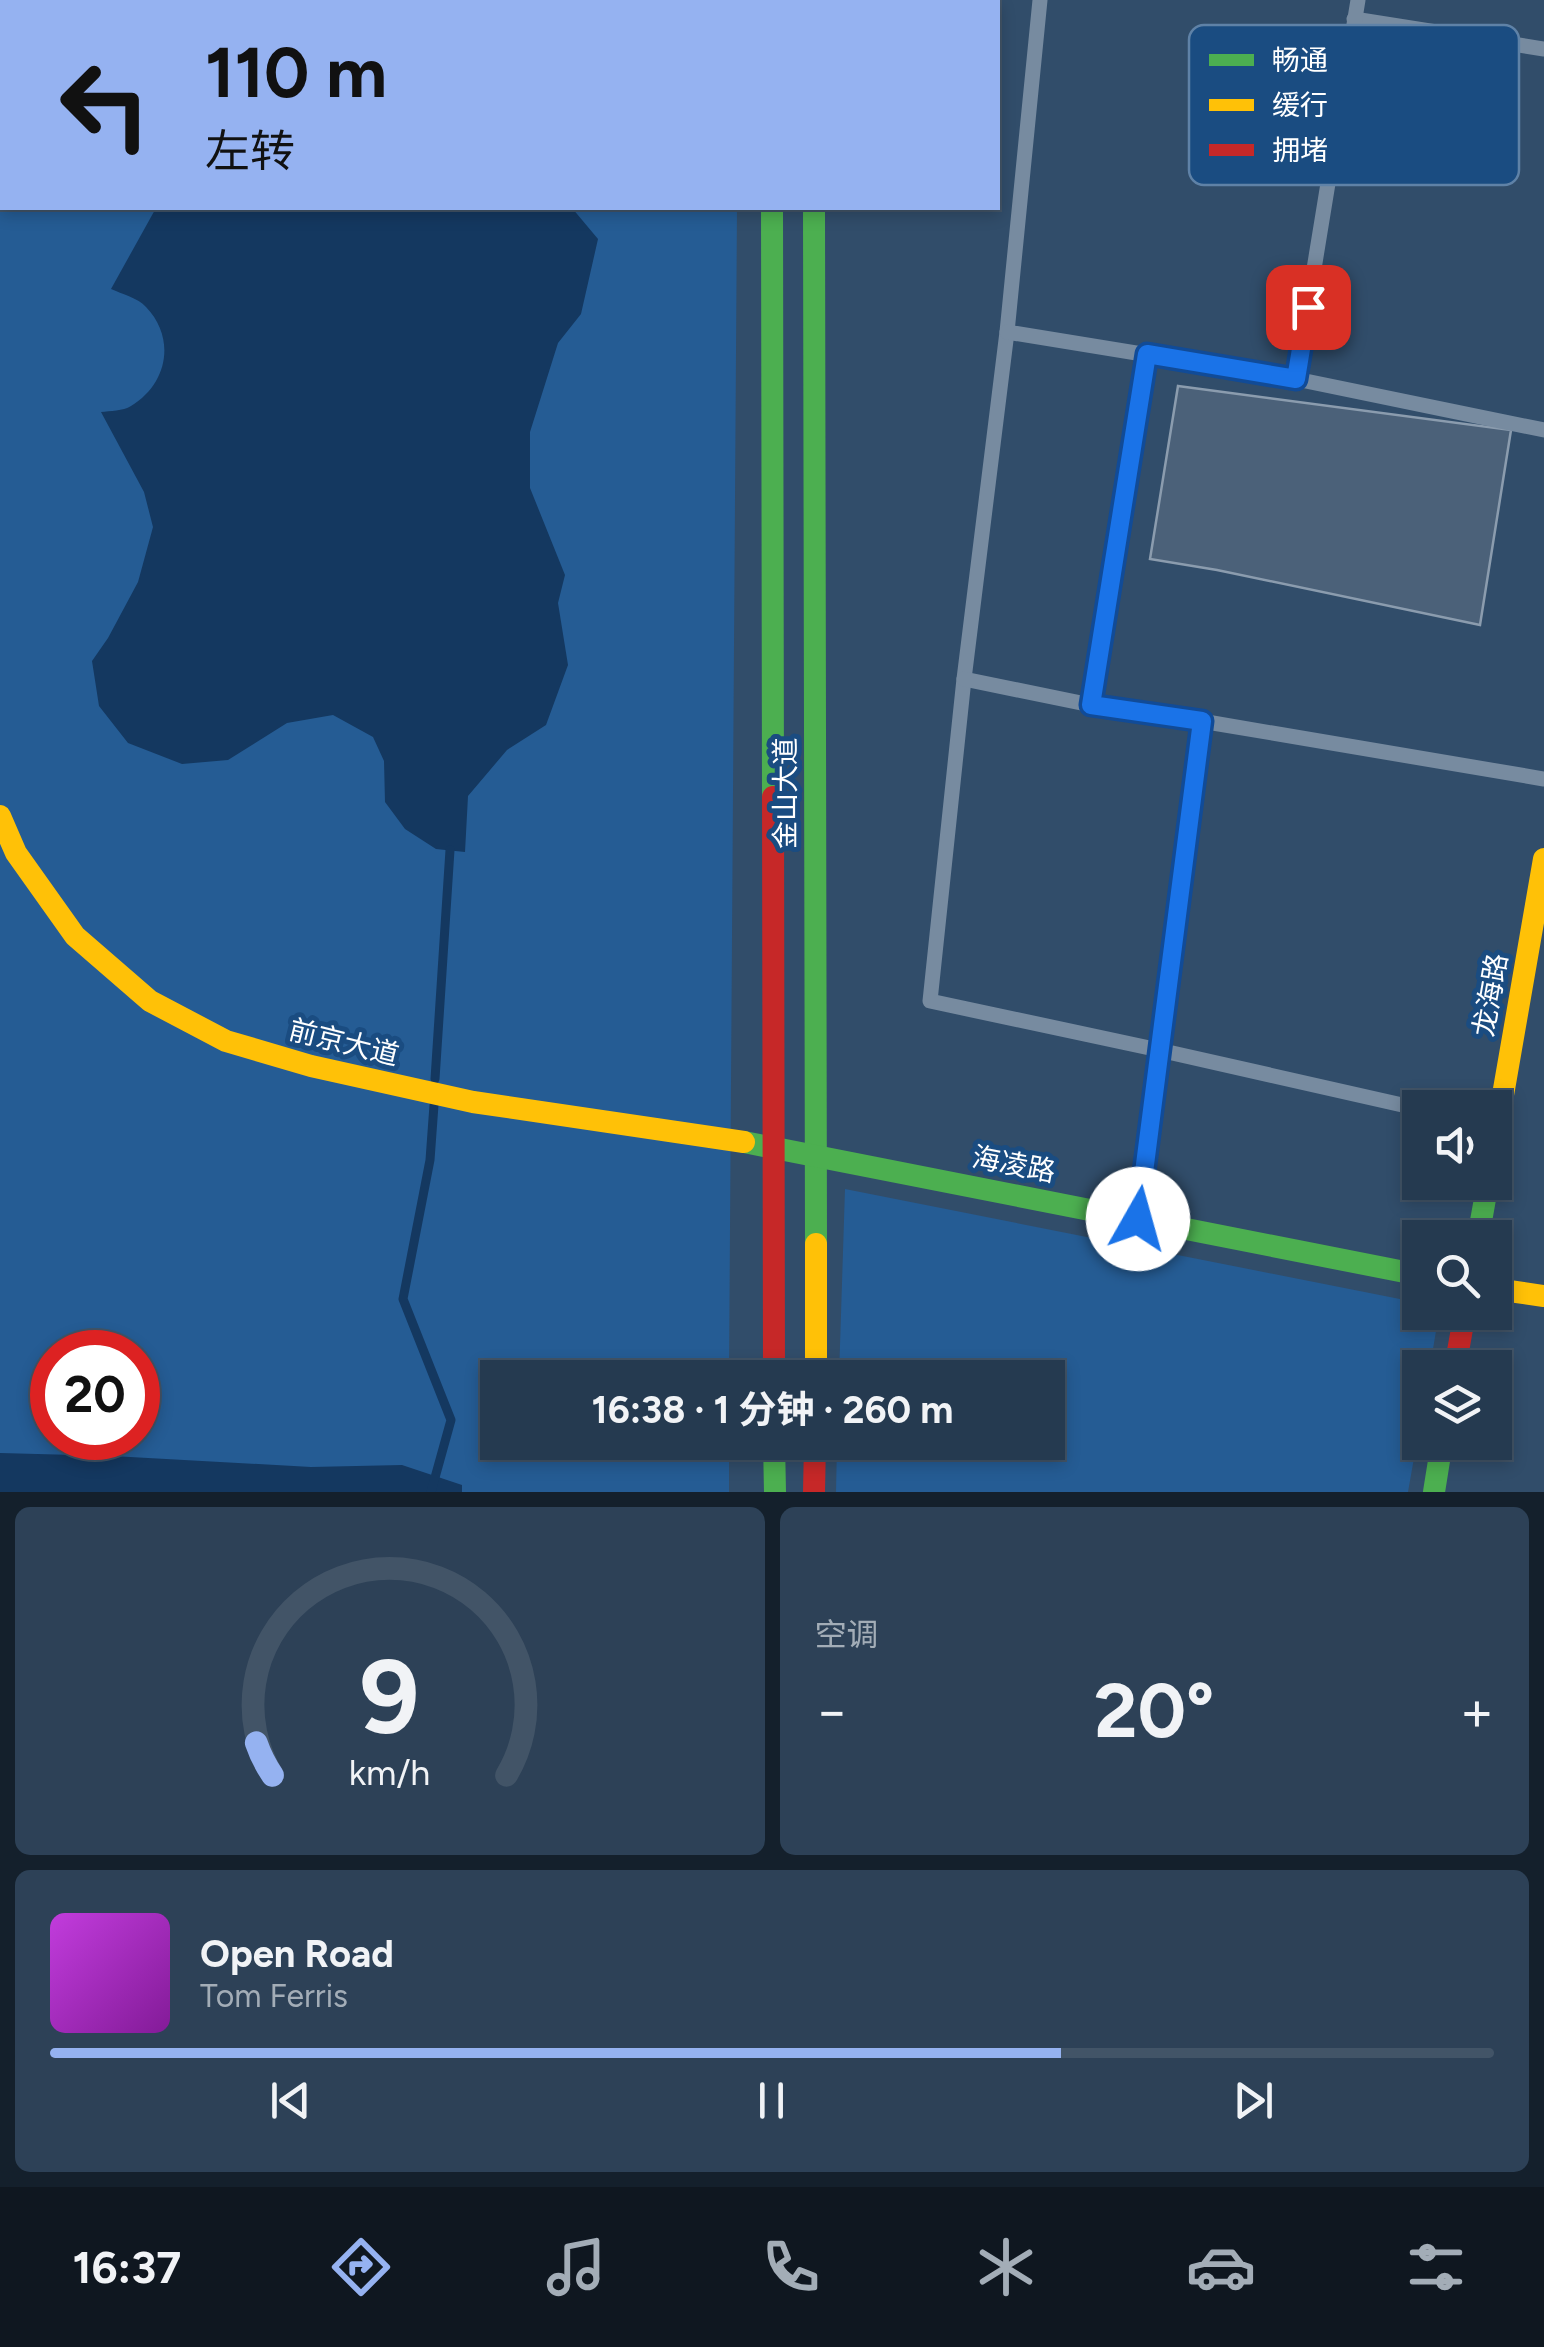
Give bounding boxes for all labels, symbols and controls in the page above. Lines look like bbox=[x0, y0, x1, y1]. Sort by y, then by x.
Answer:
legend bbox=[1189, 25, 1519, 185]
text: 110 m bbox=[205, 30, 387, 115]
icon: left bbox=[40, 40, 170, 170]
text: 畅通 bbox=[1272, 43, 1328, 77]
text: 缓行 bbox=[1272, 88, 1328, 122]
text: 左转 bbox=[205, 124, 295, 178]
text: 拥堵 bbox=[1272, 133, 1328, 167]
pin bbox=[1266, 265, 1351, 350]
icon: arrive bbox=[1281, 280, 1336, 335]
street label: 金山大道 bbox=[768, 737, 802, 849]
street label: 龙海路 bbox=[1466, 951, 1514, 1039]
street label: 前京大道 bbox=[286, 1012, 402, 1072]
map controls bbox=[1402, 1090, 1512, 1460]
button: sound bbox=[1402, 1090, 1512, 1200]
street label: 海凌路 bbox=[970, 1139, 1058, 1189]
position arrow bbox=[1086, 1167, 1190, 1271]
button: search bbox=[1402, 1220, 1512, 1330]
speed limit sign: 20 bbox=[30, 1330, 160, 1460]
button: layers bbox=[1402, 1350, 1512, 1460]
text: 16:38 · 1 分钟 · 260 m bbox=[592, 1387, 953, 1433]
text: 空调 bbox=[815, 1616, 879, 1654]
text: 9 bbox=[360, 1634, 420, 1759]
text: 20° bbox=[1094, 1666, 1214, 1756]
text: − bbox=[815, 1678, 849, 1744]
text: + bbox=[1460, 1678, 1494, 1744]
text: km/h bbox=[349, 1751, 431, 1794]
text: Open Road bbox=[200, 1931, 394, 1977]
text: Tom Ferris bbox=[200, 1977, 348, 2015]
icon: previous bbox=[263, 2073, 318, 2128]
icon: pause bbox=[744, 2073, 799, 2128]
icon: next bbox=[1226, 2073, 1281, 2128]
icon: directions bbox=[326, 2232, 396, 2302]
icon: music bbox=[541, 2232, 611, 2302]
icon: phone bbox=[756, 2232, 826, 2302]
icon: climate bbox=[971, 2232, 1041, 2302]
icon: car bbox=[1186, 2232, 1256, 2302]
icon: filters bbox=[1401, 2232, 1471, 2302]
text: 16:37 bbox=[73, 2240, 181, 2294]

